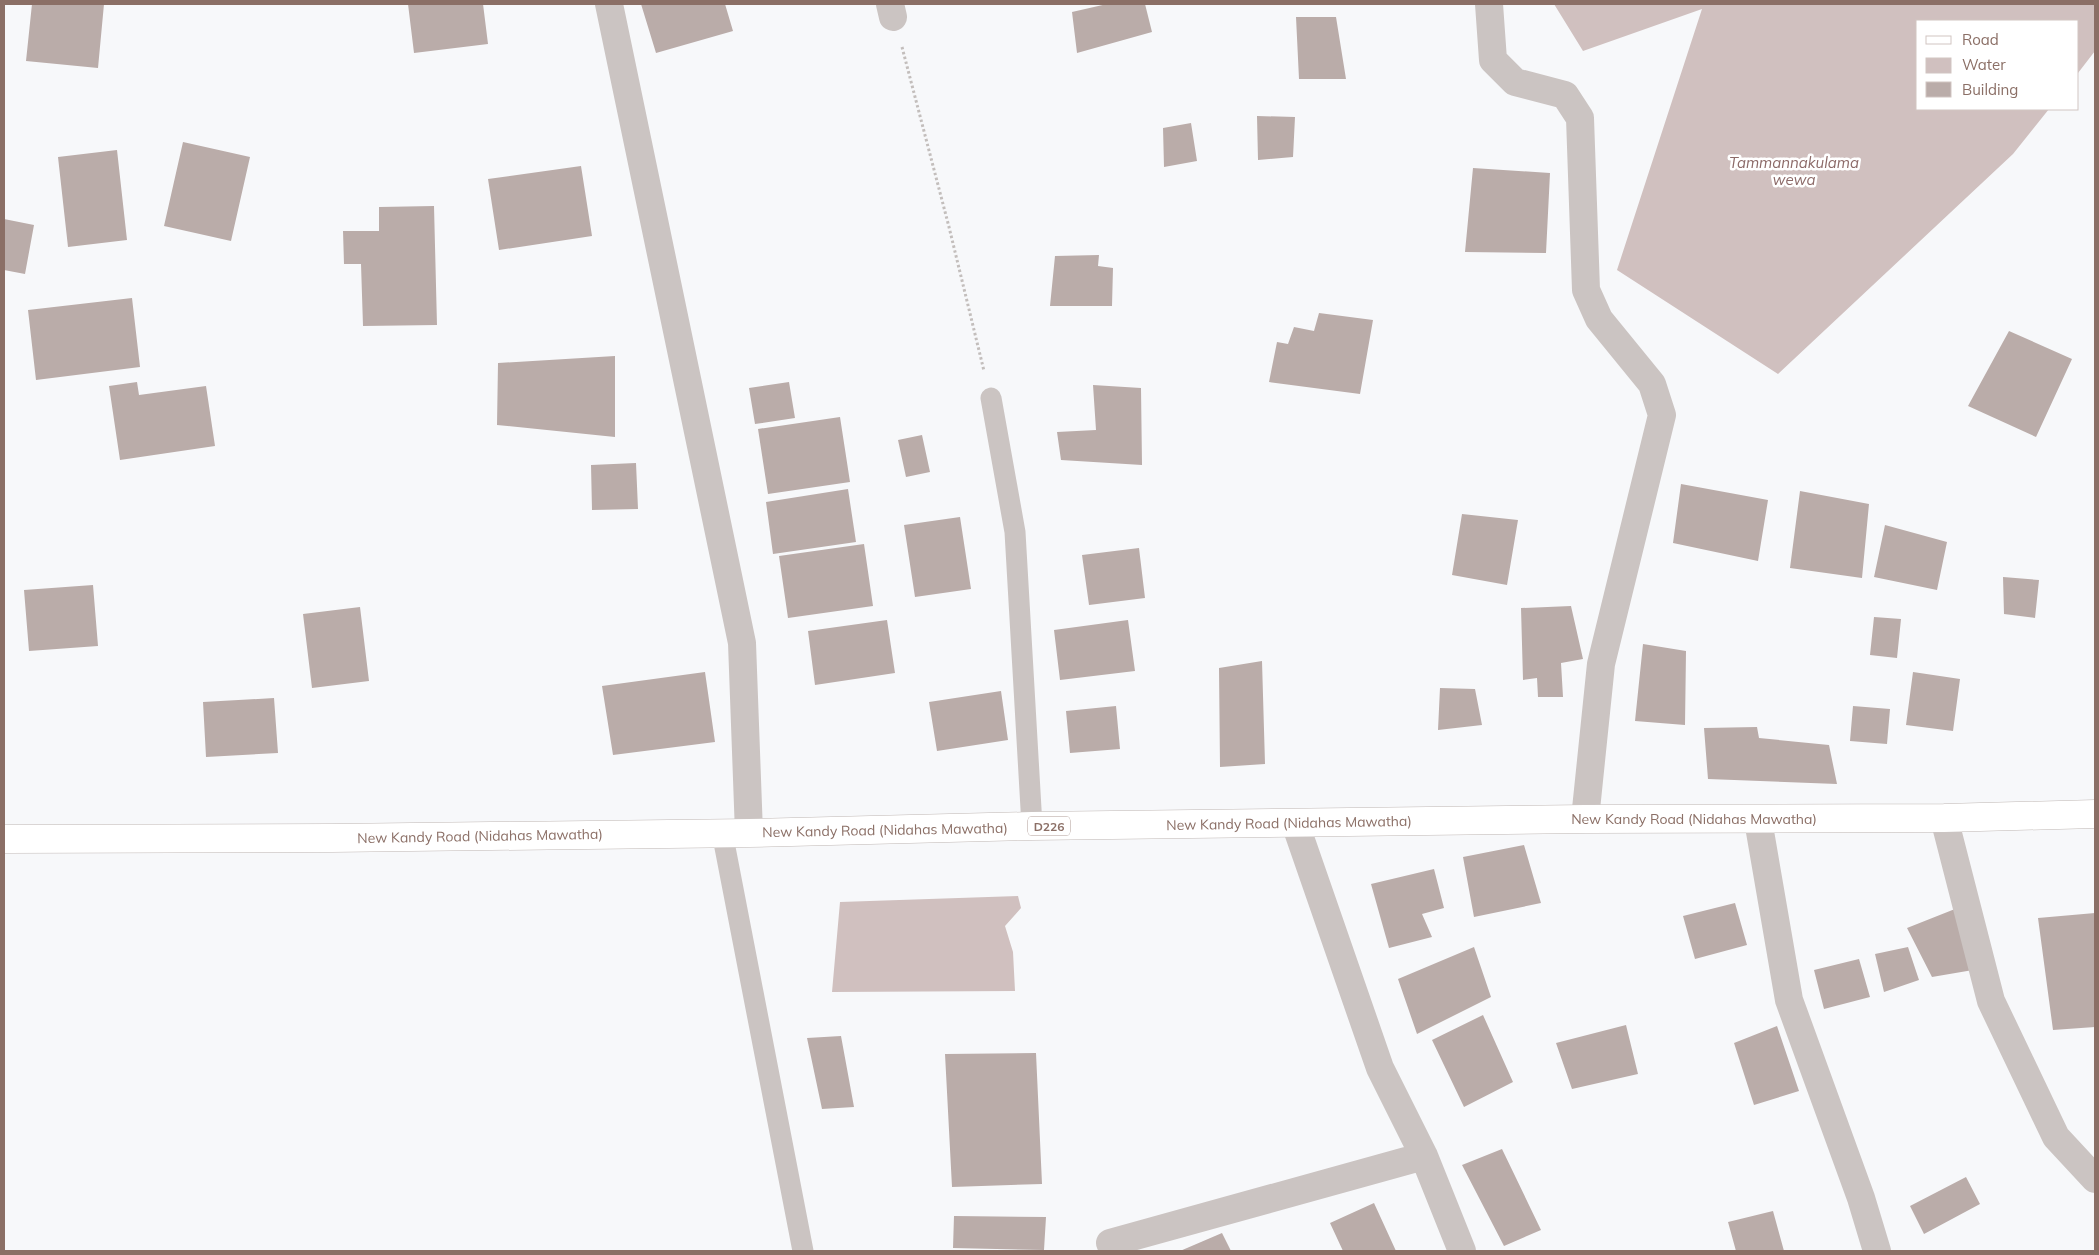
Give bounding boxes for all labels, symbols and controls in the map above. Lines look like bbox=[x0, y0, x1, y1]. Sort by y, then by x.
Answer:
legend bbox=[1916, 20, 2079, 110]
text: Road bbox=[1962, 30, 1999, 49]
text: Water bbox=[1962, 55, 2006, 74]
text: Building bbox=[1962, 80, 2018, 99]
water label: Tammannakulama wewa bbox=[1729, 153, 1859, 189]
street label: New Kandy Road (Nidahas Mawatha) bbox=[1571, 810, 1817, 828]
street label: New Kandy Road (Nidahas Mawatha) bbox=[1166, 812, 1412, 834]
road number: D226 bbox=[1028, 816, 1070, 836]
street label: New Kandy Road (Nidahas Mawatha) bbox=[762, 819, 1008, 841]
street label: New Kandy Road (Nidahas Mawatha) bbox=[357, 825, 603, 847]

